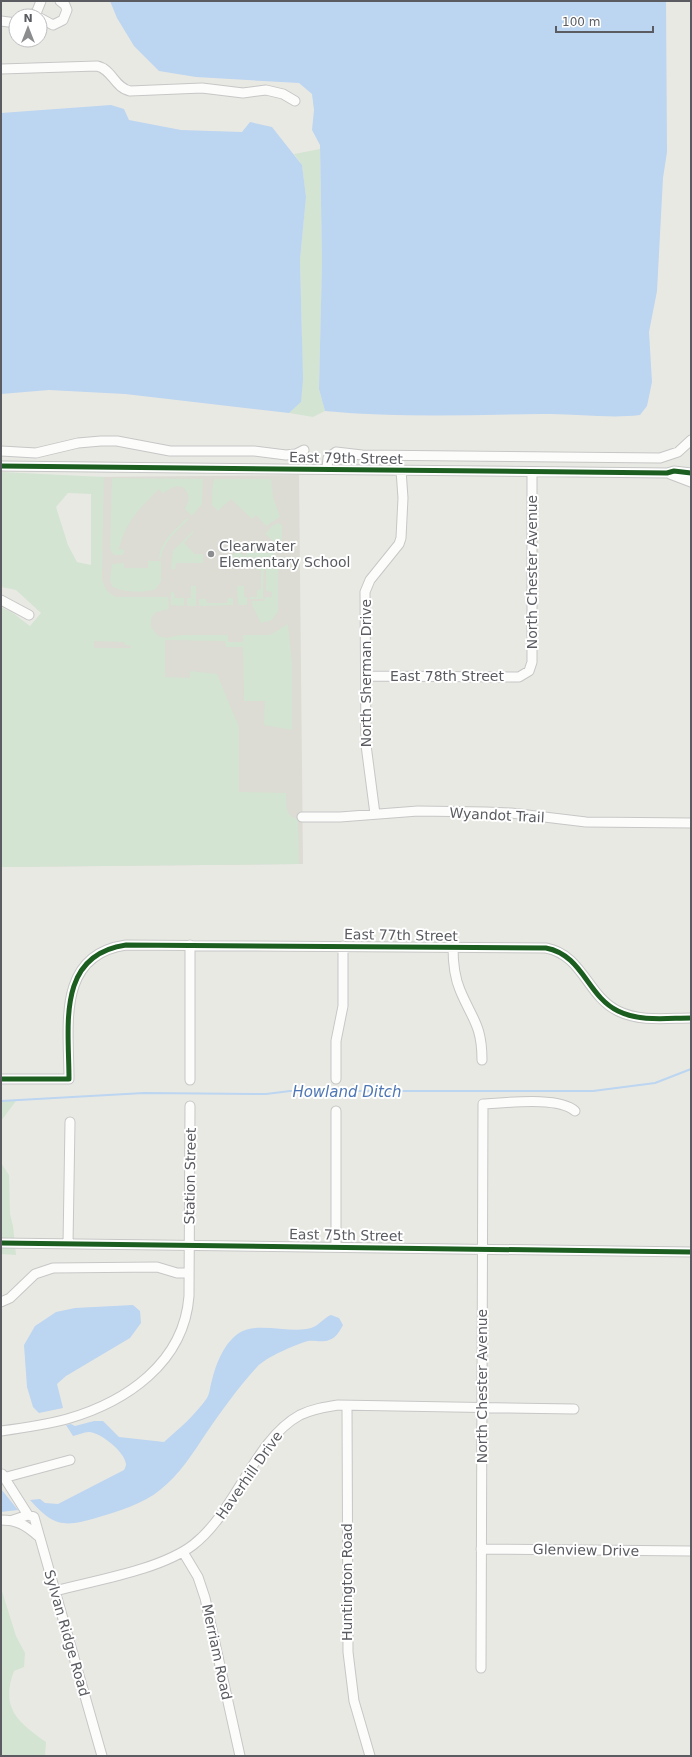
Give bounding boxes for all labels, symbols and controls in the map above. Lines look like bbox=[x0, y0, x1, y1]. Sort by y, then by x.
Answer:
north arrow bbox=[8, 8, 48, 48]
scale bar bbox=[556, 8, 653, 34]
text: N bbox=[23, 12, 33, 25]
text: 100 m bbox=[562, 15, 600, 29]
street label: East 79th Street bbox=[289, 449, 404, 467]
street label: North Chester Avenue bbox=[524, 495, 540, 649]
place label: Clearwater Elementary School bbox=[219, 538, 351, 570]
marker: Clearwater Elementary School bbox=[206, 549, 216, 559]
street label: North Sherman Drive bbox=[358, 599, 374, 747]
street label: East 78th Street bbox=[390, 668, 504, 684]
street label: Wyandot Trail bbox=[449, 805, 545, 825]
street label: East 77th Street bbox=[344, 926, 459, 944]
water label: Howland Ditch bbox=[292, 1083, 402, 1101]
street label: Station Street bbox=[181, 1127, 199, 1225]
street label: East 75th Street bbox=[289, 1226, 404, 1244]
street label: North Chester Avenue bbox=[474, 1309, 490, 1463]
street label: Haverhill Drive bbox=[213, 1428, 285, 1522]
street label: Huntington Road bbox=[339, 1523, 355, 1641]
street label: Glenview Drive bbox=[533, 1541, 639, 1559]
street label: Sylvan Ridge Road bbox=[41, 1568, 93, 1698]
street label: Merriam Road bbox=[199, 1603, 235, 1701]

